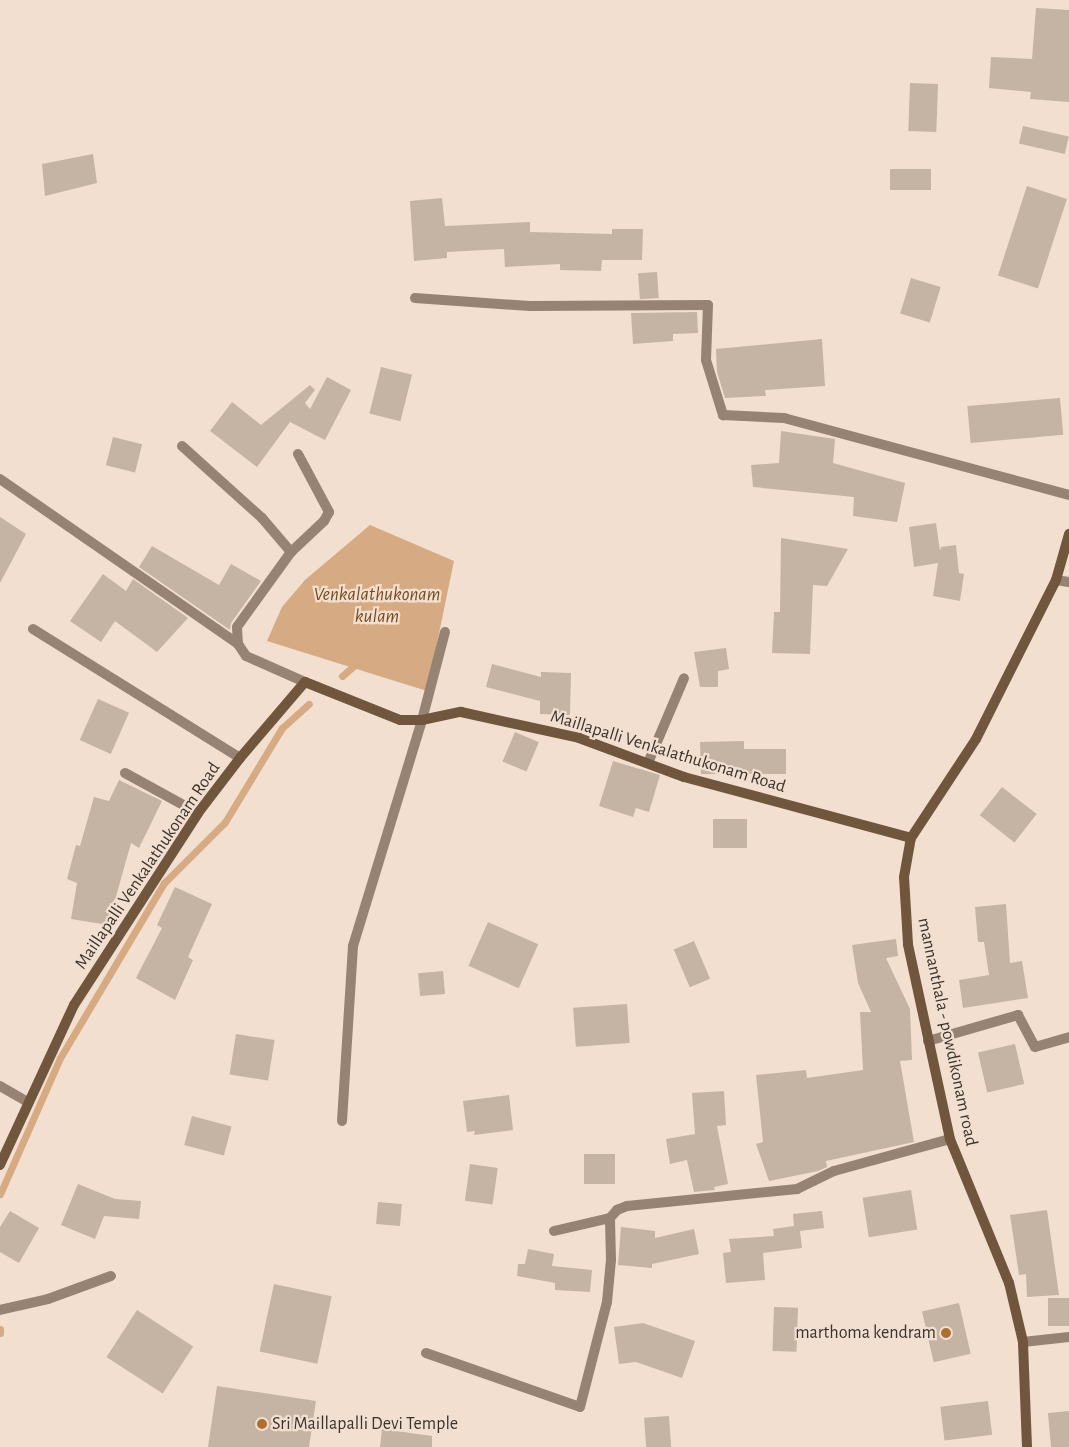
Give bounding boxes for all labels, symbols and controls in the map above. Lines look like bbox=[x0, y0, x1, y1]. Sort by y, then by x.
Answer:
water label: Venkalathukonam kulam bbox=[314, 584, 440, 628]
street label: Maillapalli Venkalathukonam Road bbox=[548, 706, 788, 798]
street label: Maillapalli Venkalathukonam Road bbox=[71, 758, 225, 974]
street label: mannanthala - powdikonam road bbox=[912, 916, 982, 1148]
place label: marthoma kendram bbox=[795, 1322, 936, 1344]
marker: marthoma kendram bbox=[940, 1327, 952, 1339]
place label: Sri Maillapalli Devi Temple bbox=[272, 1413, 458, 1435]
marker: Sri Maillapalli Devi Temple bbox=[256, 1418, 268, 1430]

